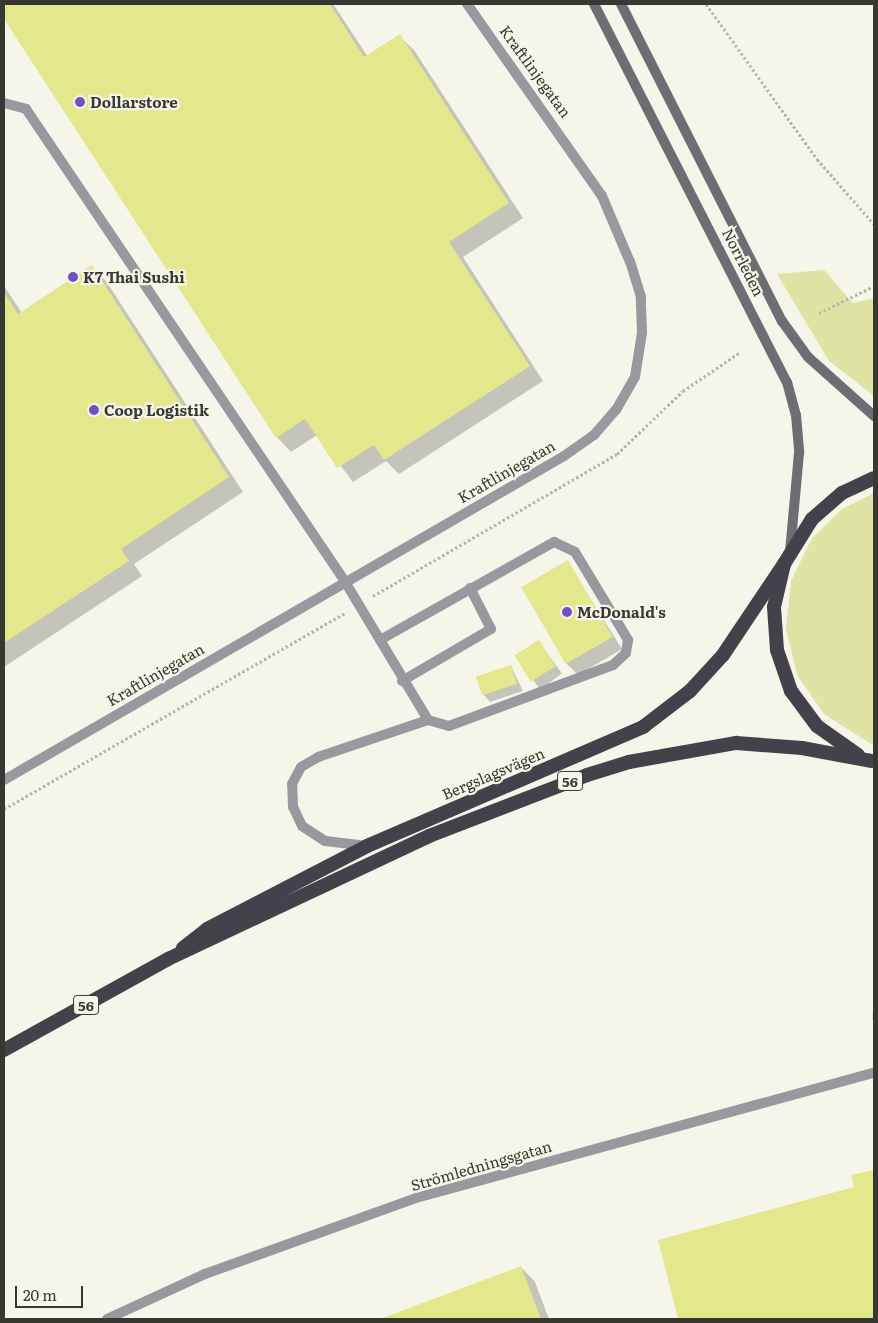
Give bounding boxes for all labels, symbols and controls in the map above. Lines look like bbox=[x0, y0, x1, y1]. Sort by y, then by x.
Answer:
street label: Kraftlinjegatan bbox=[497, 21, 575, 121]
place label: Dollarstore bbox=[90, 93, 178, 111]
marker: Dollarstore bbox=[74, 96, 86, 108]
street label: Norrleden bbox=[719, 225, 769, 299]
place label: K7 Thai Sushi bbox=[83, 268, 185, 286]
marker: K7 Thai Sushi bbox=[67, 271, 79, 283]
place label: Coop Logistik bbox=[104, 401, 209, 419]
marker: Coop Logistik bbox=[88, 404, 100, 416]
street label: Kraftlinjegatan bbox=[454, 436, 558, 506]
place label: McDonald's bbox=[577, 603, 666, 621]
marker: McDonald's bbox=[561, 606, 573, 618]
street label: Kraftlinjegatan bbox=[103, 639, 207, 709]
street label: Bergslagsvägen bbox=[439, 743, 547, 803]
road number: 56 bbox=[556, 769, 584, 792]
road number: 56 bbox=[72, 994, 100, 1016]
street label: Strömledningsgatan bbox=[408, 1136, 554, 1194]
scale bar bbox=[18, 1276, 85, 1308]
text: 20 m bbox=[23, 1283, 57, 1306]

